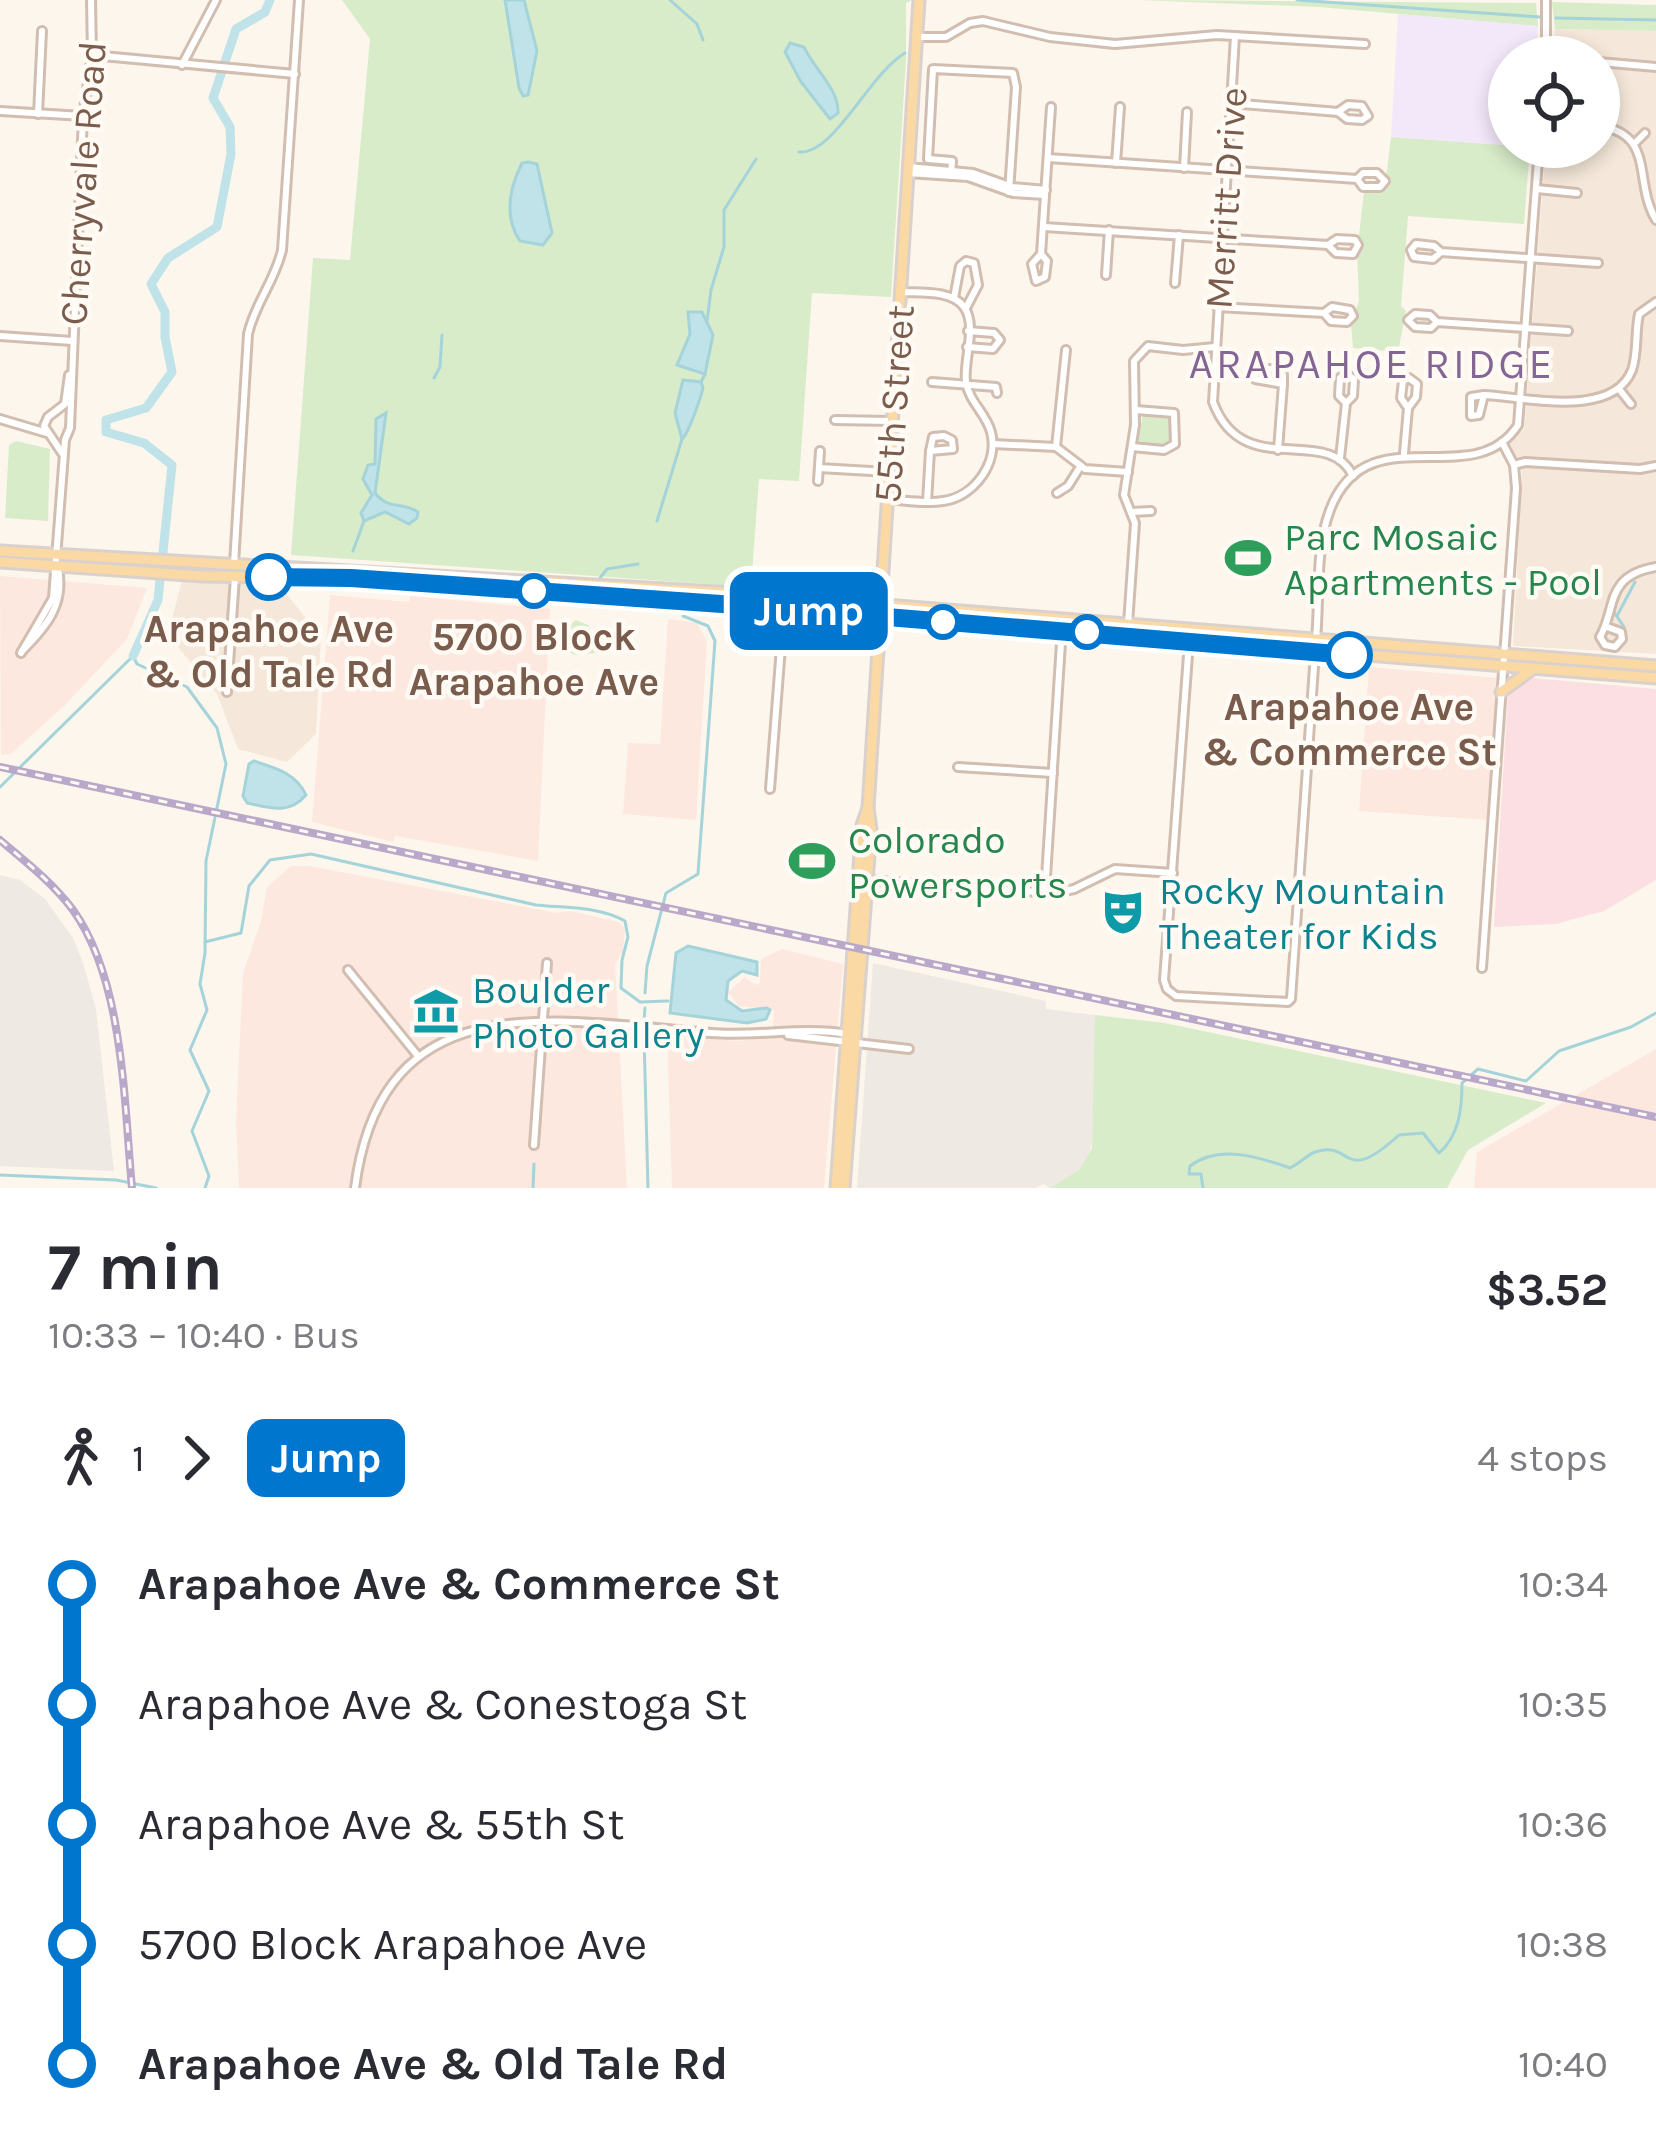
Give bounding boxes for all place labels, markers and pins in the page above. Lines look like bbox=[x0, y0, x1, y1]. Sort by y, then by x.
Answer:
place label: Parc Mosaic Apartments - Pool bbox=[1284, 514, 1602, 605]
sports icon: Parc Mosaic Apartments - Pool bbox=[1223, 533, 1273, 583]
marker: Arapahoe Ave & Old Tale Rd bbox=[247, 555, 291, 599]
marker: 5700 Block Arapahoe Ave bbox=[518, 575, 550, 607]
place label: Arapahoe Ave & Old Tale Rd bbox=[143, 606, 395, 697]
unlabelled marker bbox=[927, 606, 959, 638]
place label: 5700 Block Arapahoe Ave bbox=[409, 614, 659, 705]
unlabelled marker bbox=[1071, 616, 1103, 648]
marker: Arapahoe Ave & Commerce St bbox=[1327, 633, 1371, 677]
place label: Arapahoe Ave & Commerce St bbox=[1201, 684, 1497, 775]
place label: Colorado Powersports bbox=[848, 817, 1067, 908]
sports icon: Colorado Powersports bbox=[787, 836, 837, 886]
place label: Rocky Mountain Theater for Kids bbox=[1159, 868, 1446, 959]
theatre icon: Rocky Mountain Theater for Kids bbox=[1098, 887, 1148, 937]
place label: Boulder Photo Gallery bbox=[472, 967, 704, 1058]
museum icon: Boulder Photo Gallery bbox=[411, 986, 461, 1036]

